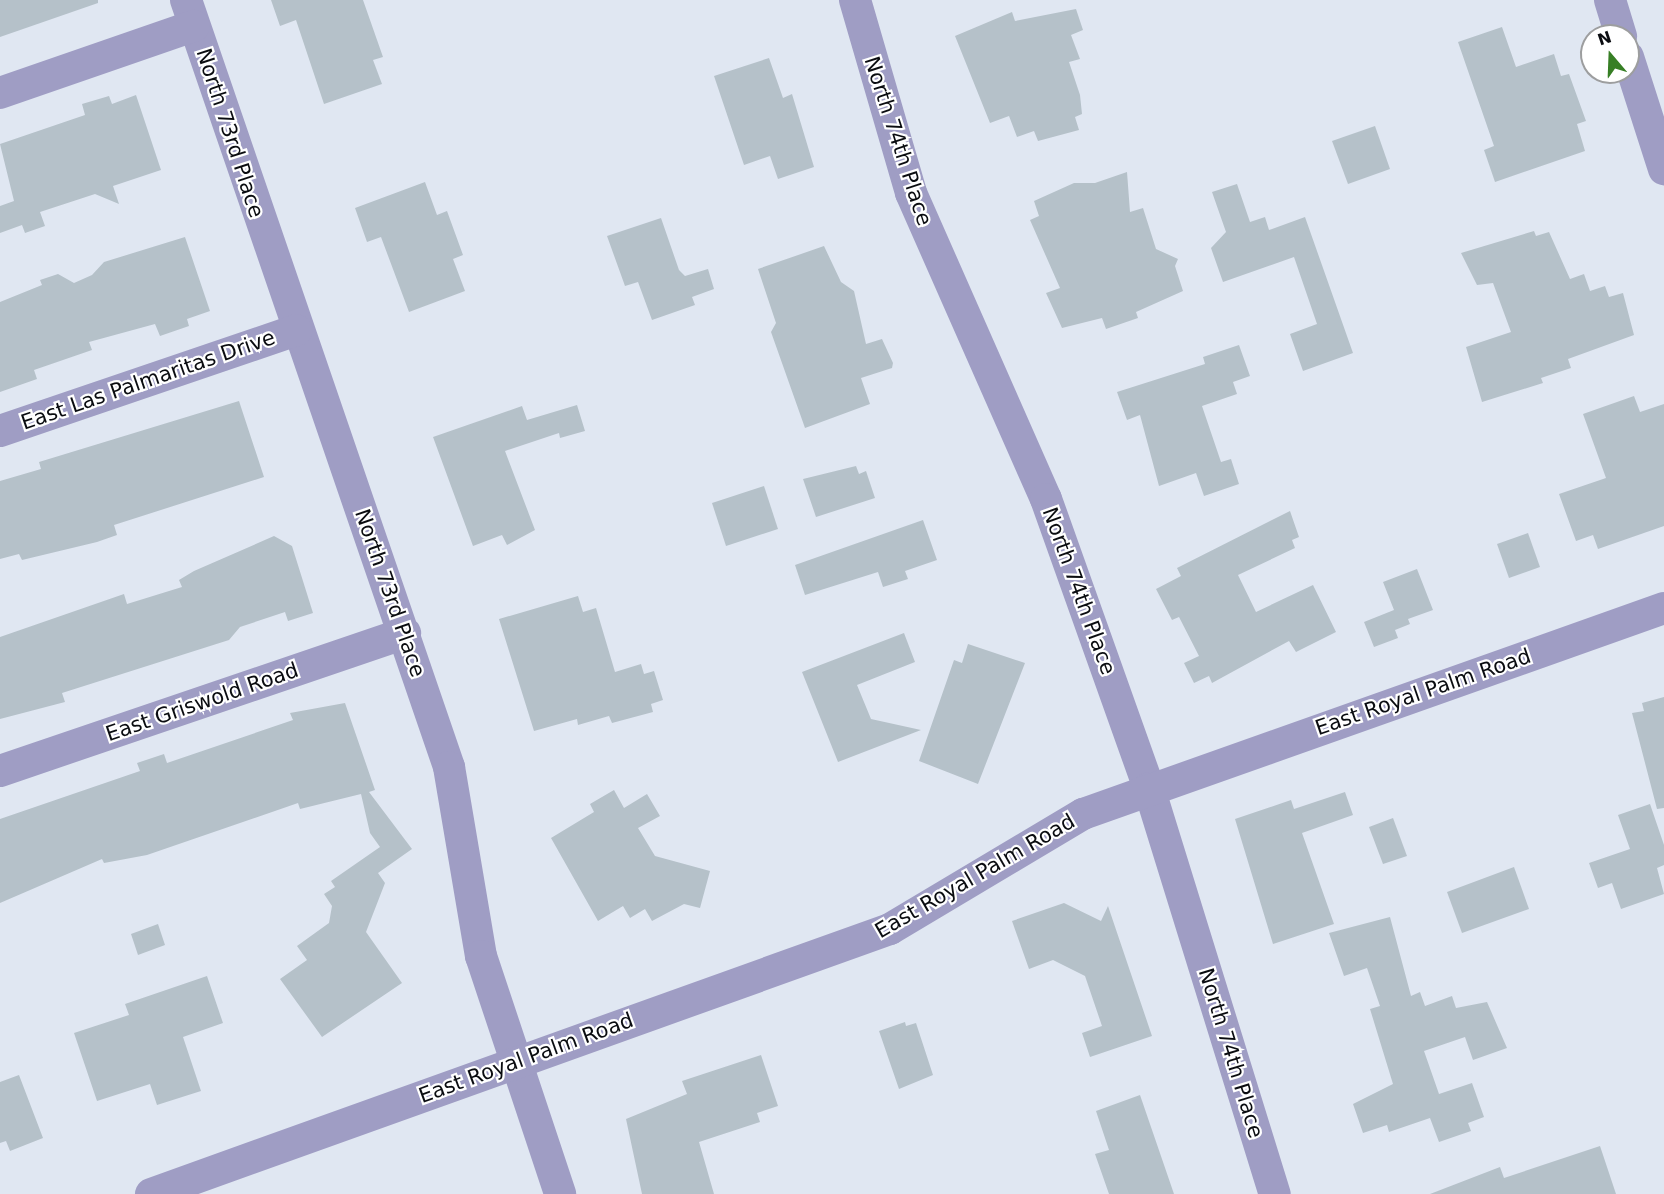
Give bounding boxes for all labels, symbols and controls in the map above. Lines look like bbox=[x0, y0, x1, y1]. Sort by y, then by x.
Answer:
north arrow bbox=[1580, 24, 1640, 84]
text: N bbox=[1595, 27, 1614, 50]
street label: North 73rd Place bbox=[191, 45, 269, 221]
street label: North 74th Place bbox=[859, 53, 937, 229]
street label: East Las Palmaritas Drive bbox=[18, 325, 278, 435]
street label: North 74th Place bbox=[1037, 504, 1121, 678]
street label: North 73rd Place bbox=[349, 506, 431, 680]
street label: East Royal Palm Road bbox=[1312, 643, 1534, 741]
street label: East Griswold Road bbox=[102, 657, 302, 747]
street label: East Royal Palm Road bbox=[871, 808, 1079, 944]
street label: North 74th Place bbox=[1193, 965, 1269, 1141]
street label: East Royal Palm Road bbox=[415, 1007, 637, 1109]

